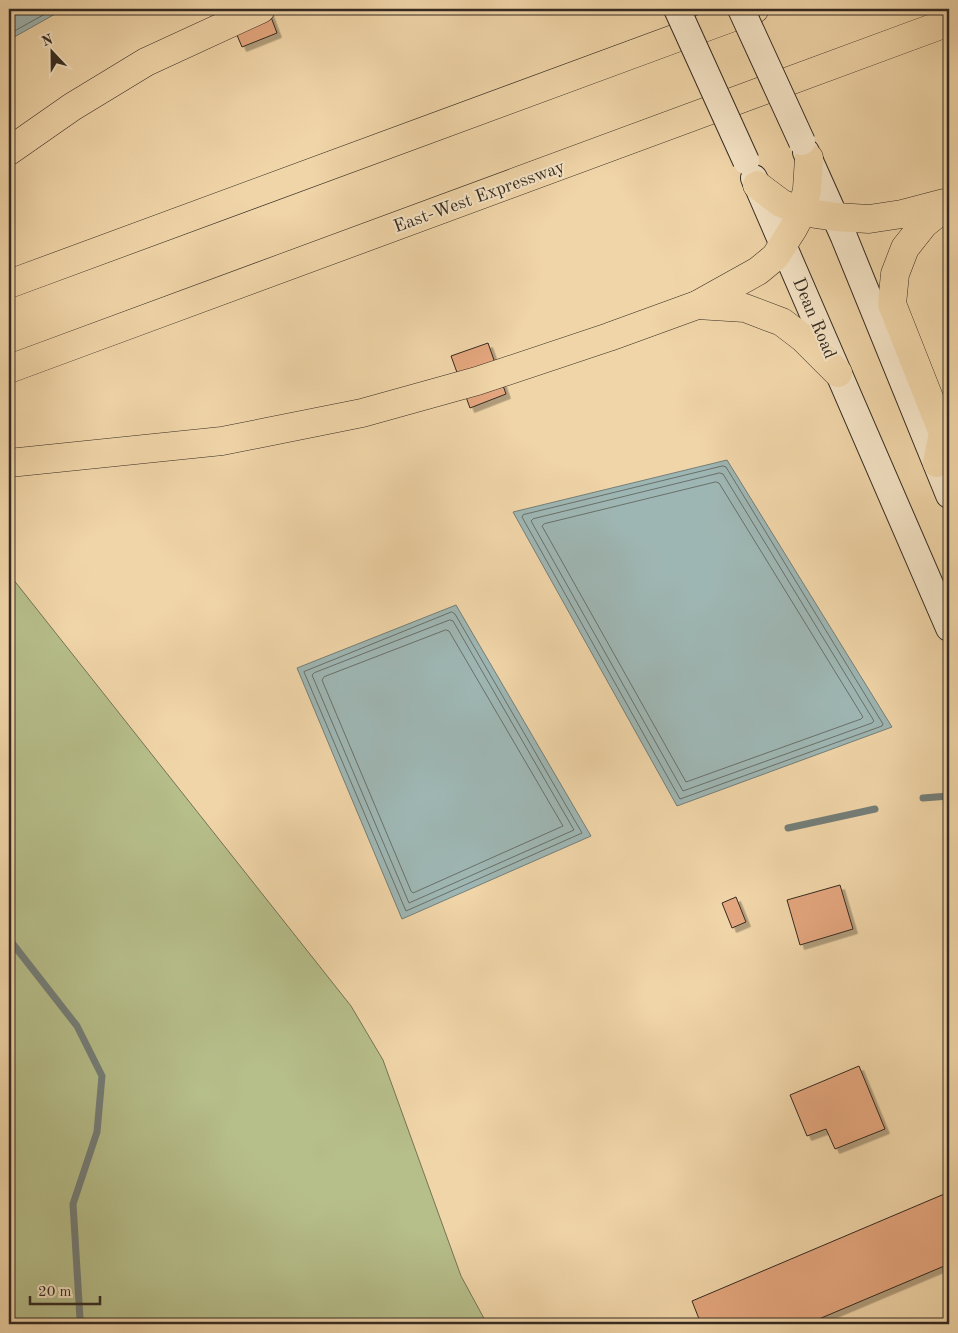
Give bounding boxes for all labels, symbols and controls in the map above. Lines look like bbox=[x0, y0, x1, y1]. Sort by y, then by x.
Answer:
north arrow bbox=[28, 28, 78, 78]
text: N bbox=[40, 32, 55, 49]
street label: East-West Expressway bbox=[391, 157, 568, 236]
street label: Dean Road bbox=[789, 275, 839, 362]
scale bar bbox=[30, 1273, 100, 1305]
text: 20 m bbox=[38, 1285, 72, 1300]

